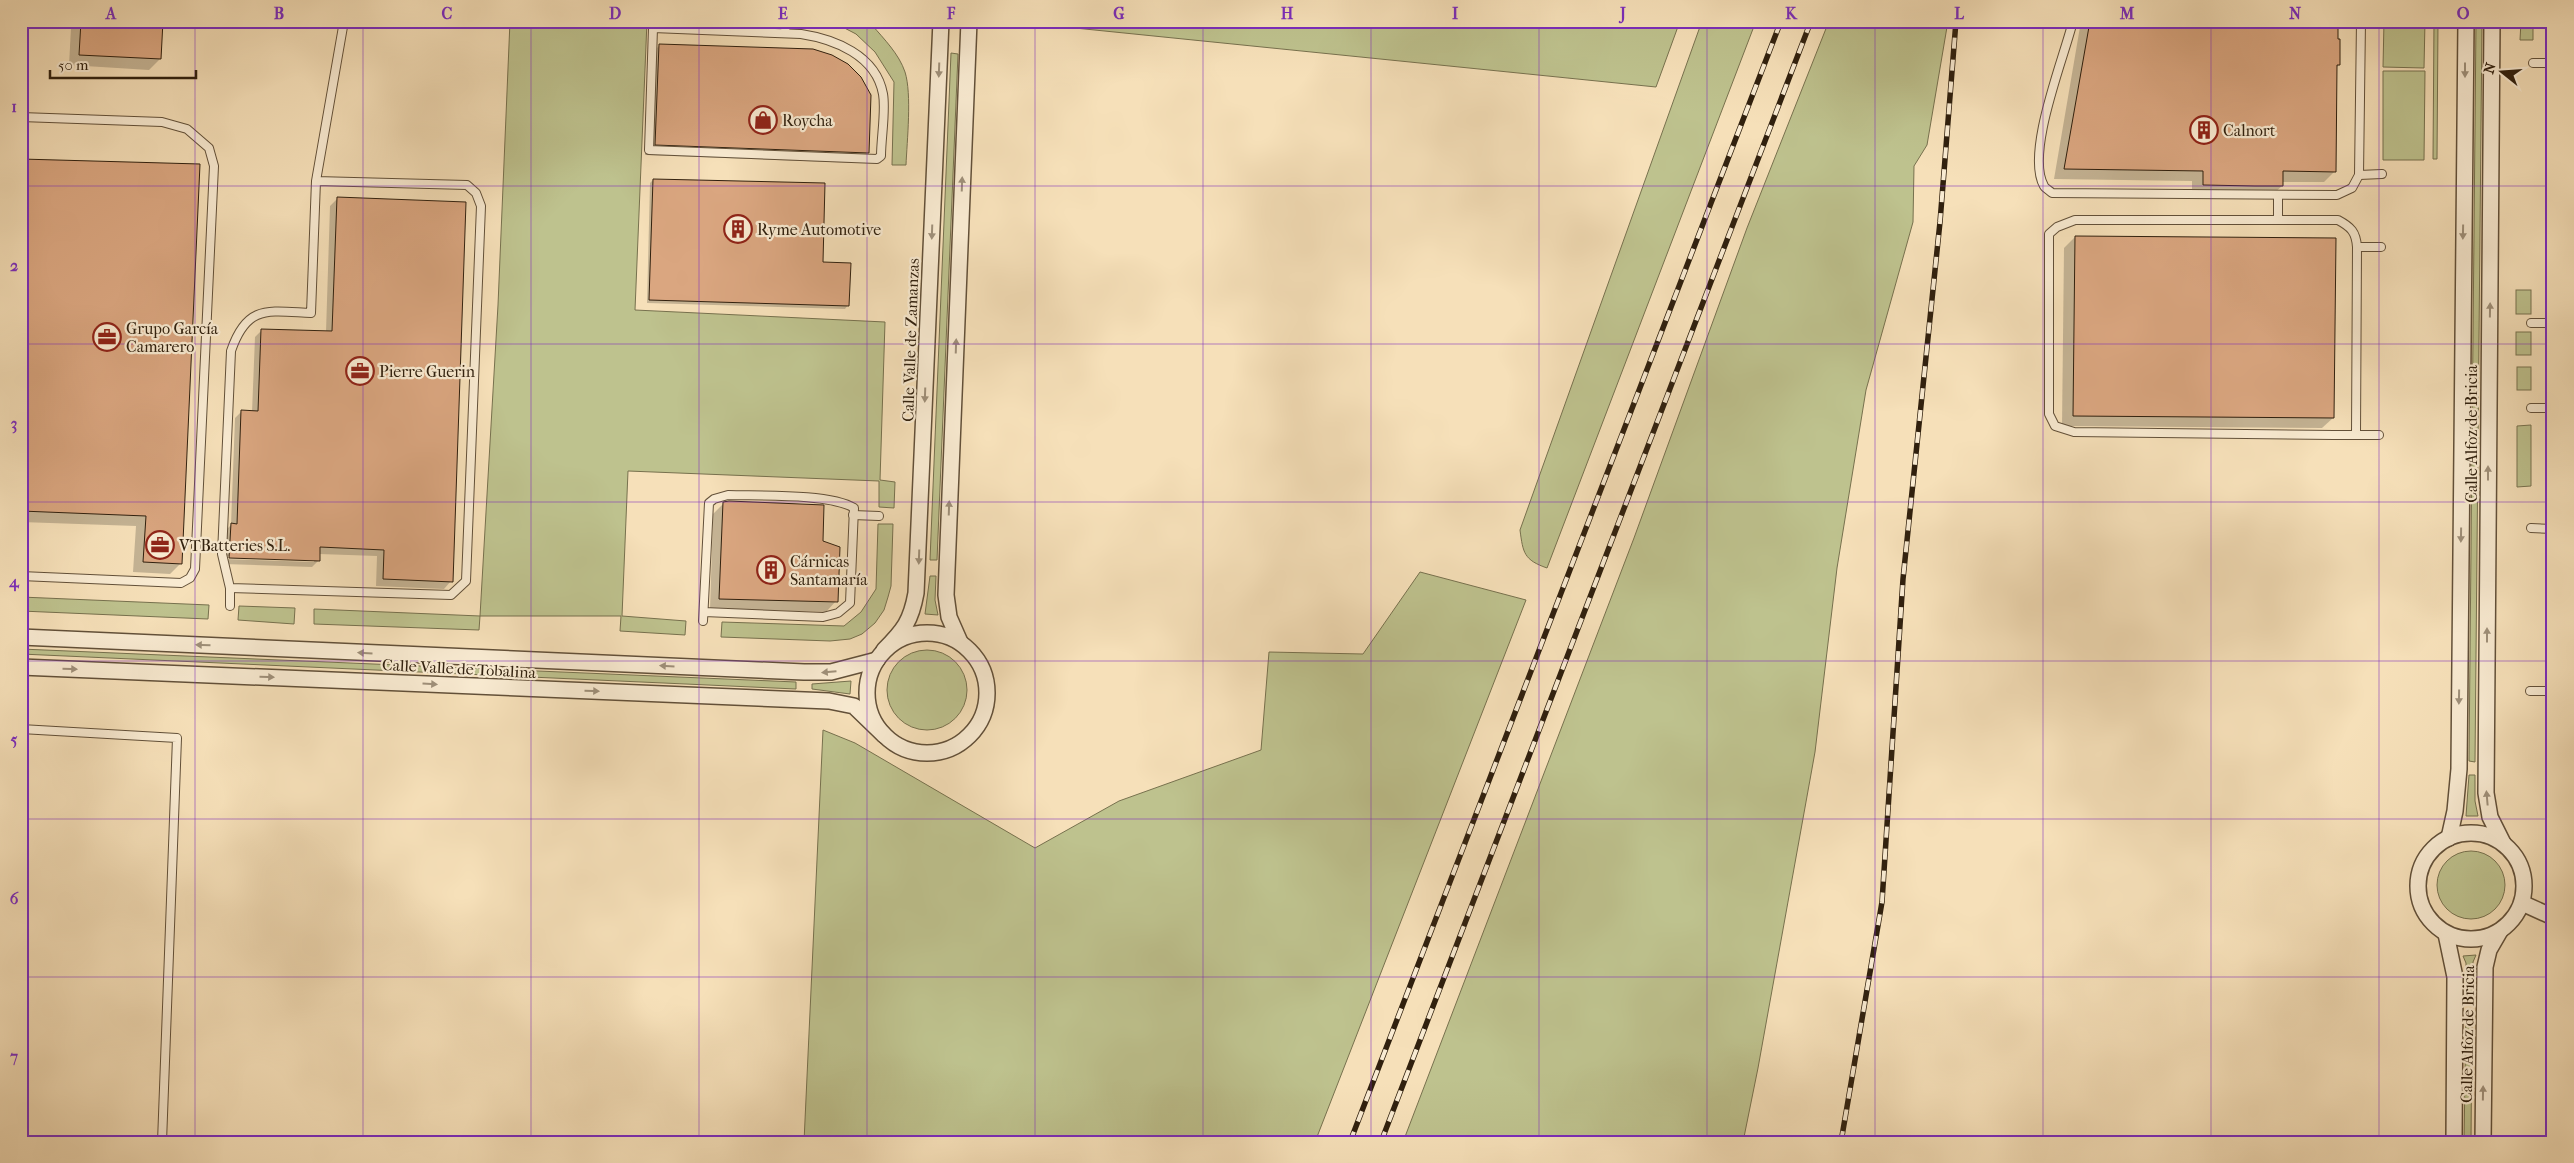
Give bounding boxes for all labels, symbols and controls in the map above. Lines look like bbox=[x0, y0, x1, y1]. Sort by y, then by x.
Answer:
text: A bbox=[105, 4, 117, 23]
text: B bbox=[274, 4, 284, 23]
text: C bbox=[442, 4, 453, 23]
text: D bbox=[609, 4, 621, 23]
text: E bbox=[778, 4, 788, 23]
text: F bbox=[946, 4, 956, 23]
text: G bbox=[1113, 4, 1125, 23]
text: H bbox=[1281, 4, 1294, 23]
text: I bbox=[1452, 4, 1459, 23]
text: J bbox=[1618, 4, 1626, 24]
text: K bbox=[1785, 4, 1798, 23]
text: L bbox=[1954, 4, 1964, 23]
text: M bbox=[2119, 4, 2135, 23]
text: N bbox=[2289, 4, 2302, 23]
text: O bbox=[2457, 4, 2470, 23]
scale bar bbox=[50, 48, 196, 80]
north arrow bbox=[2476, 48, 2526, 98]
text: 50 m bbox=[58, 56, 89, 74]
text: N bbox=[2480, 60, 2500, 76]
one-way arrow bbox=[935, 62, 943, 78]
one-way arrow bbox=[2461, 62, 2469, 78]
text: 1 bbox=[11, 97, 17, 116]
shop icon: Roycha bbox=[748, 105, 778, 135]
place label: Roycha bbox=[782, 111, 833, 130]
building icon: Calnort bbox=[2189, 115, 2219, 145]
place label: Calnort bbox=[2223, 121, 2276, 140]
one-way arrow bbox=[959, 175, 967, 191]
building icon: Ryme Automotive bbox=[723, 214, 753, 244]
place label: Ryme Automotive bbox=[757, 220, 881, 239]
one-way arrow bbox=[928, 225, 936, 241]
one-way arrow bbox=[2459, 225, 2467, 241]
text: 2 bbox=[10, 256, 18, 275]
street label: Calle Valle de Zamanzas bbox=[898, 258, 923, 422]
one-way arrow bbox=[2486, 302, 2494, 318]
place label: Grupo García Camarero bbox=[126, 319, 219, 356]
office icon: Grupo García Camarero bbox=[92, 322, 122, 352]
one-way arrow bbox=[952, 338, 960, 354]
office icon: Pierre Guerin bbox=[345, 356, 375, 386]
place label: Pierre Guerin bbox=[379, 362, 476, 381]
street label: Calle Alfoz de Bricia bbox=[2462, 365, 2481, 503]
one-way arrow bbox=[921, 387, 929, 403]
text: 3 bbox=[11, 414, 17, 434]
one-way arrow bbox=[2484, 465, 2492, 481]
one-way arrow bbox=[946, 500, 954, 516]
one-way arrow bbox=[2457, 527, 2465, 543]
office icon: VTBatteries S.L. bbox=[145, 530, 175, 560]
place label: VTBatteries S.L. bbox=[178, 536, 290, 555]
one-way arrow bbox=[915, 549, 923, 565]
place label: Cárnicas Santamaría bbox=[790, 552, 868, 589]
building icon: Cárnicas Santamaría bbox=[756, 555, 786, 585]
text: 4 bbox=[8, 572, 20, 592]
one-way arrow bbox=[2483, 627, 2491, 643]
one-way arrow bbox=[194, 641, 210, 649]
one-way arrow bbox=[357, 648, 373, 656]
street label: Calle Valle de Tobalina bbox=[381, 655, 537, 682]
one-way arrow bbox=[659, 661, 675, 669]
one-way arrow bbox=[62, 665, 78, 673]
one-way arrow bbox=[821, 668, 837, 676]
one-way arrow bbox=[260, 673, 276, 681]
one-way arrow bbox=[422, 680, 438, 688]
one-way arrow bbox=[584, 687, 600, 695]
one-way arrow bbox=[2455, 690, 2463, 706]
text: 5 bbox=[11, 730, 18, 749]
one-way arrow bbox=[2483, 790, 2491, 806]
text: 6 bbox=[10, 889, 19, 908]
street label: Calle Alfoz de Bricia bbox=[2457, 964, 2478, 1103]
text: 7 bbox=[9, 1047, 18, 1066]
one-way arrow bbox=[2480, 1085, 2488, 1101]

